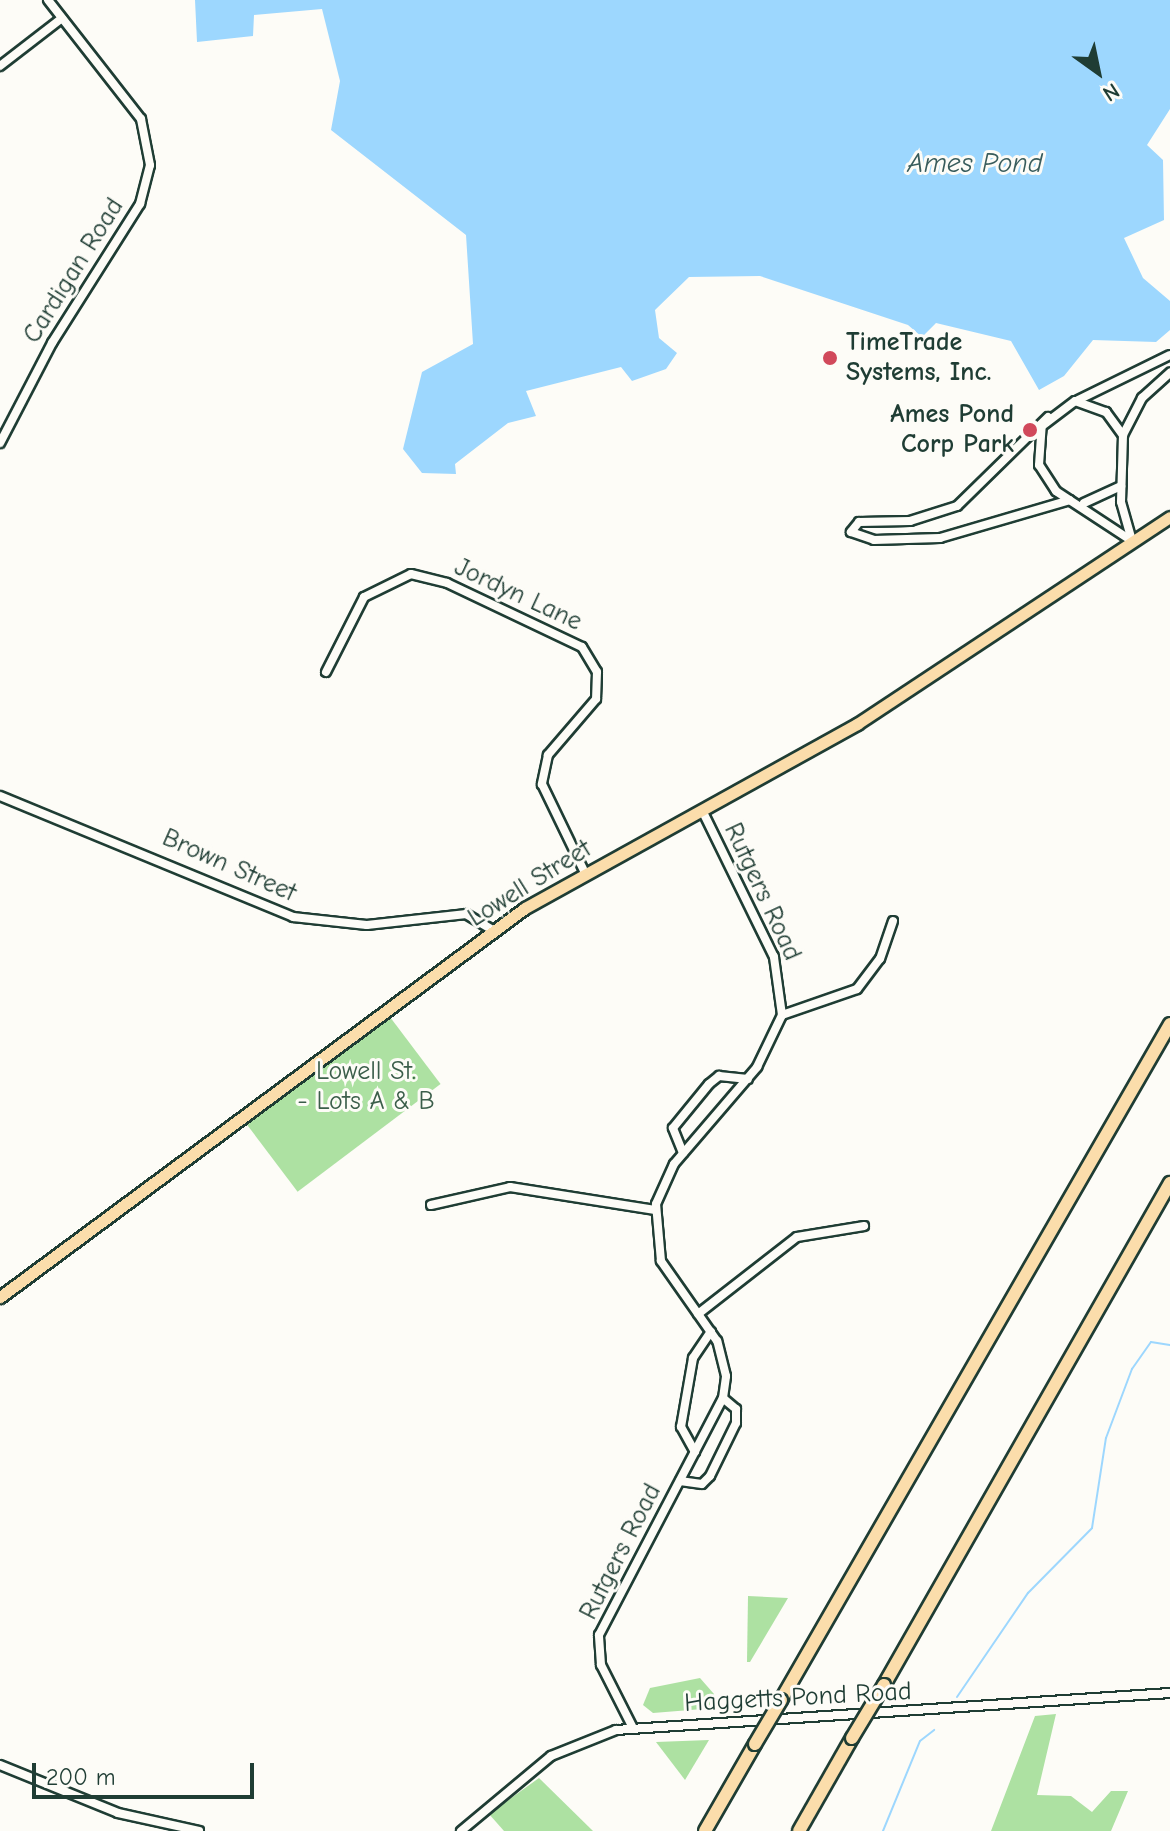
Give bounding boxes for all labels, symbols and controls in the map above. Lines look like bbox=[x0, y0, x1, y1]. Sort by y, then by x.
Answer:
north arrow bbox=[1058, 32, 1138, 112]
text: N bbox=[1098, 77, 1124, 107]
water label: Ames Pond bbox=[907, 146, 1043, 180]
street label: Cardigan Road bbox=[17, 193, 131, 349]
place label: TimeTrade Systems, Inc. bbox=[846, 327, 991, 388]
marker: TimeTrade Systems, Inc. bbox=[821, 349, 839, 367]
place label: Ames Pond Corp Park bbox=[890, 399, 1014, 460]
marker: Ames Pond Corp Park bbox=[1021, 421, 1039, 439]
street label: Jordyn Lane bbox=[449, 552, 587, 638]
street label: Rutgers Road bbox=[717, 818, 807, 966]
street label: Brown Street bbox=[157, 823, 301, 909]
street label: Lowell Street bbox=[463, 834, 597, 934]
park label: Lowell St. - Lots A & B bbox=[297, 1056, 435, 1118]
street label: Rutgers Road bbox=[573, 1479, 669, 1625]
street label: Haggetts Pond Road bbox=[684, 1676, 912, 1720]
scale bar bbox=[36, 1747, 258, 1797]
text: 200 m bbox=[46, 1763, 116, 1791]

